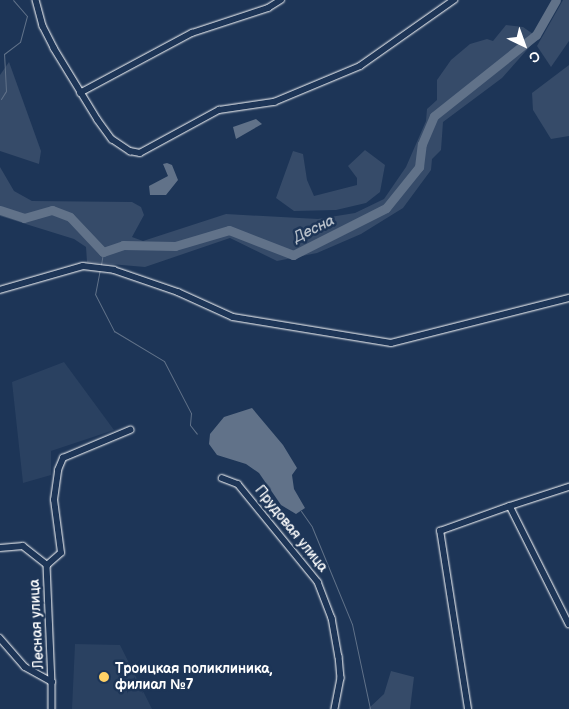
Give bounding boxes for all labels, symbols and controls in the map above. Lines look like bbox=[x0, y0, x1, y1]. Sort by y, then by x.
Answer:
north arrow bbox=[499, 20, 549, 70]
text: С bbox=[525, 47, 544, 66]
water label: Десна bbox=[290, 211, 338, 247]
street label: Прудовая улица bbox=[251, 482, 331, 576]
street label: Лесная улица bbox=[26, 579, 48, 669]
place label: Троицкая поликлиника, филиал №7 bbox=[115, 661, 273, 694]
marker: Троицкая поликлиника, филиал №7 bbox=[97, 670, 111, 684]

